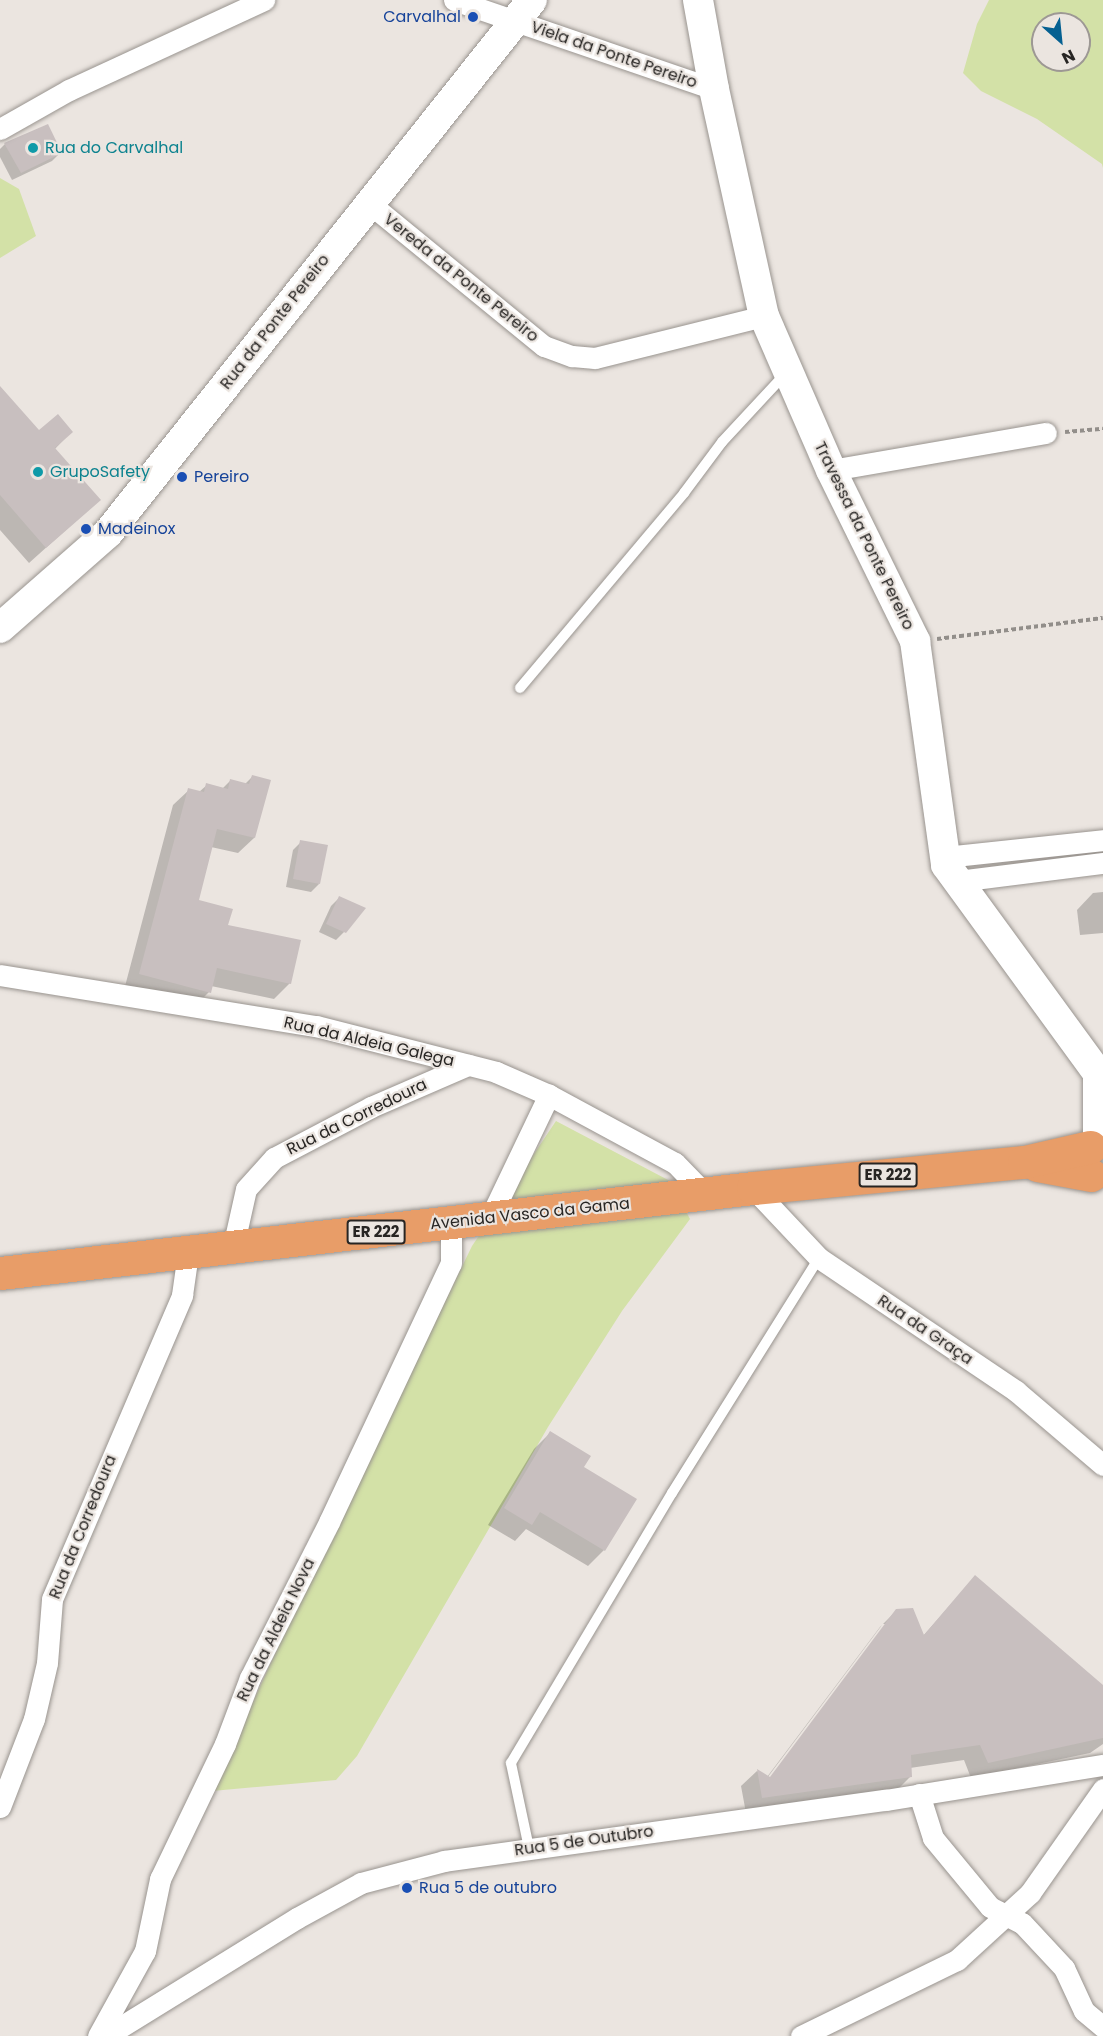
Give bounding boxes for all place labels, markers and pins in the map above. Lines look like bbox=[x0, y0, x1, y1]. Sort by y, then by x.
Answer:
place label: Carvalhal bbox=[383, 7, 461, 27]
marker: Carvalhal bbox=[466, 10, 480, 24]
place label: Rua do Carvalhal bbox=[45, 138, 183, 158]
marker: Rua do Carvalhal bbox=[26, 141, 40, 155]
place label: GrupoSafety bbox=[50, 462, 150, 482]
marker: GrupoSafety bbox=[31, 465, 45, 479]
place label: Pereiro bbox=[194, 467, 249, 487]
marker: Pereiro bbox=[175, 470, 189, 484]
place label: Madeinox bbox=[98, 519, 175, 539]
marker: Madeinox bbox=[79, 522, 93, 536]
place label: Rua 5 de outubro bbox=[419, 1878, 557, 1898]
marker: Rua 5 de outubro bbox=[400, 1881, 414, 1895]

